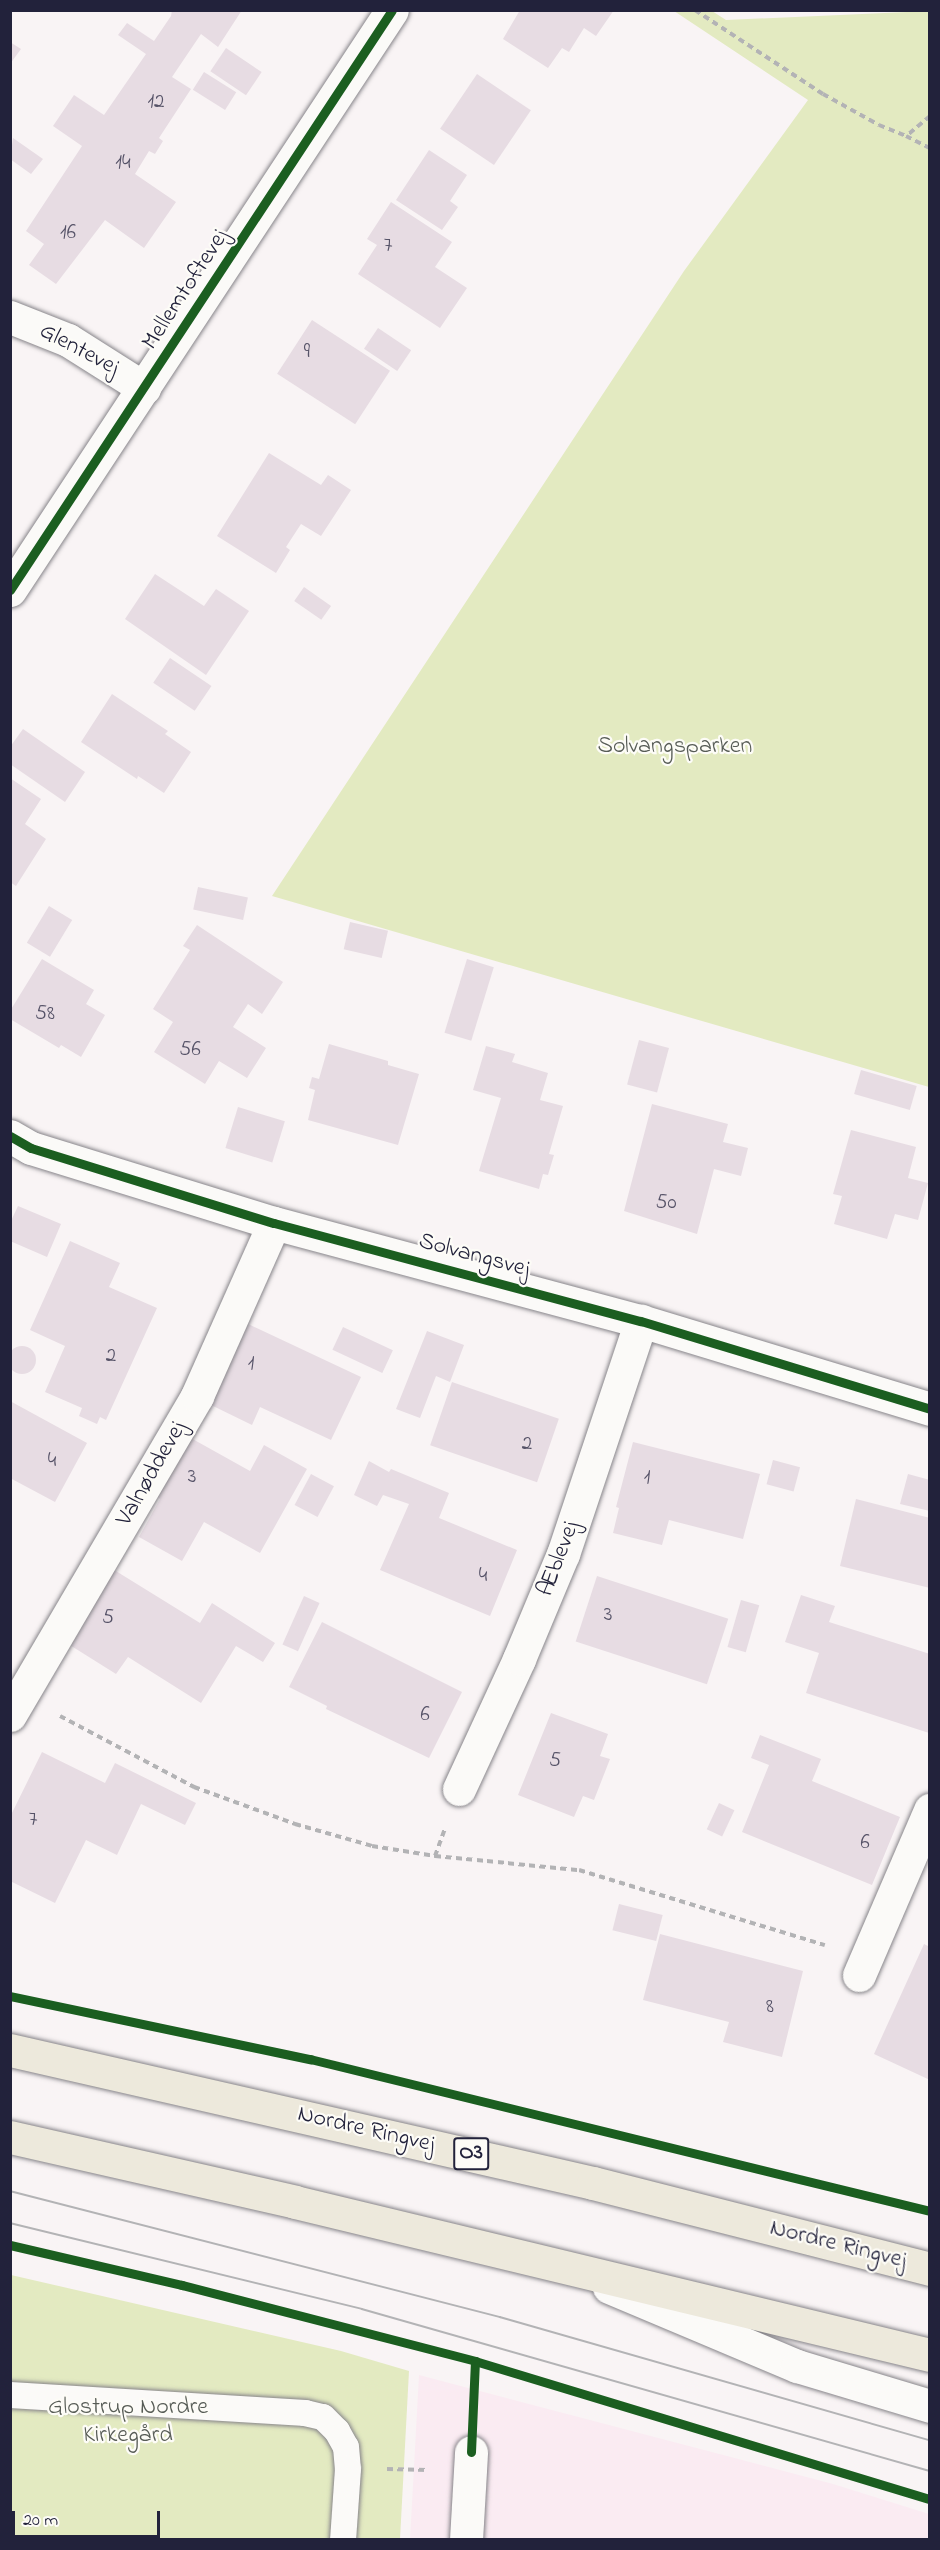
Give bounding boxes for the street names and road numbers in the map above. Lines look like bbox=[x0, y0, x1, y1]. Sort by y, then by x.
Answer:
street label: Mellemtoftevej bbox=[136, 224, 236, 356]
street label: Glentevej bbox=[34, 317, 124, 383]
street label: Solvangsvej bbox=[415, 1227, 533, 1285]
street label: Valnøddevej bbox=[111, 1417, 193, 1531]
street label: Æblevej bbox=[532, 1517, 586, 1601]
street label: Nordre Ringvej bbox=[295, 2100, 437, 2160]
road number: O3 bbox=[453, 2135, 489, 2173]
street label: Nordre Ringvej bbox=[767, 2214, 909, 2276]

